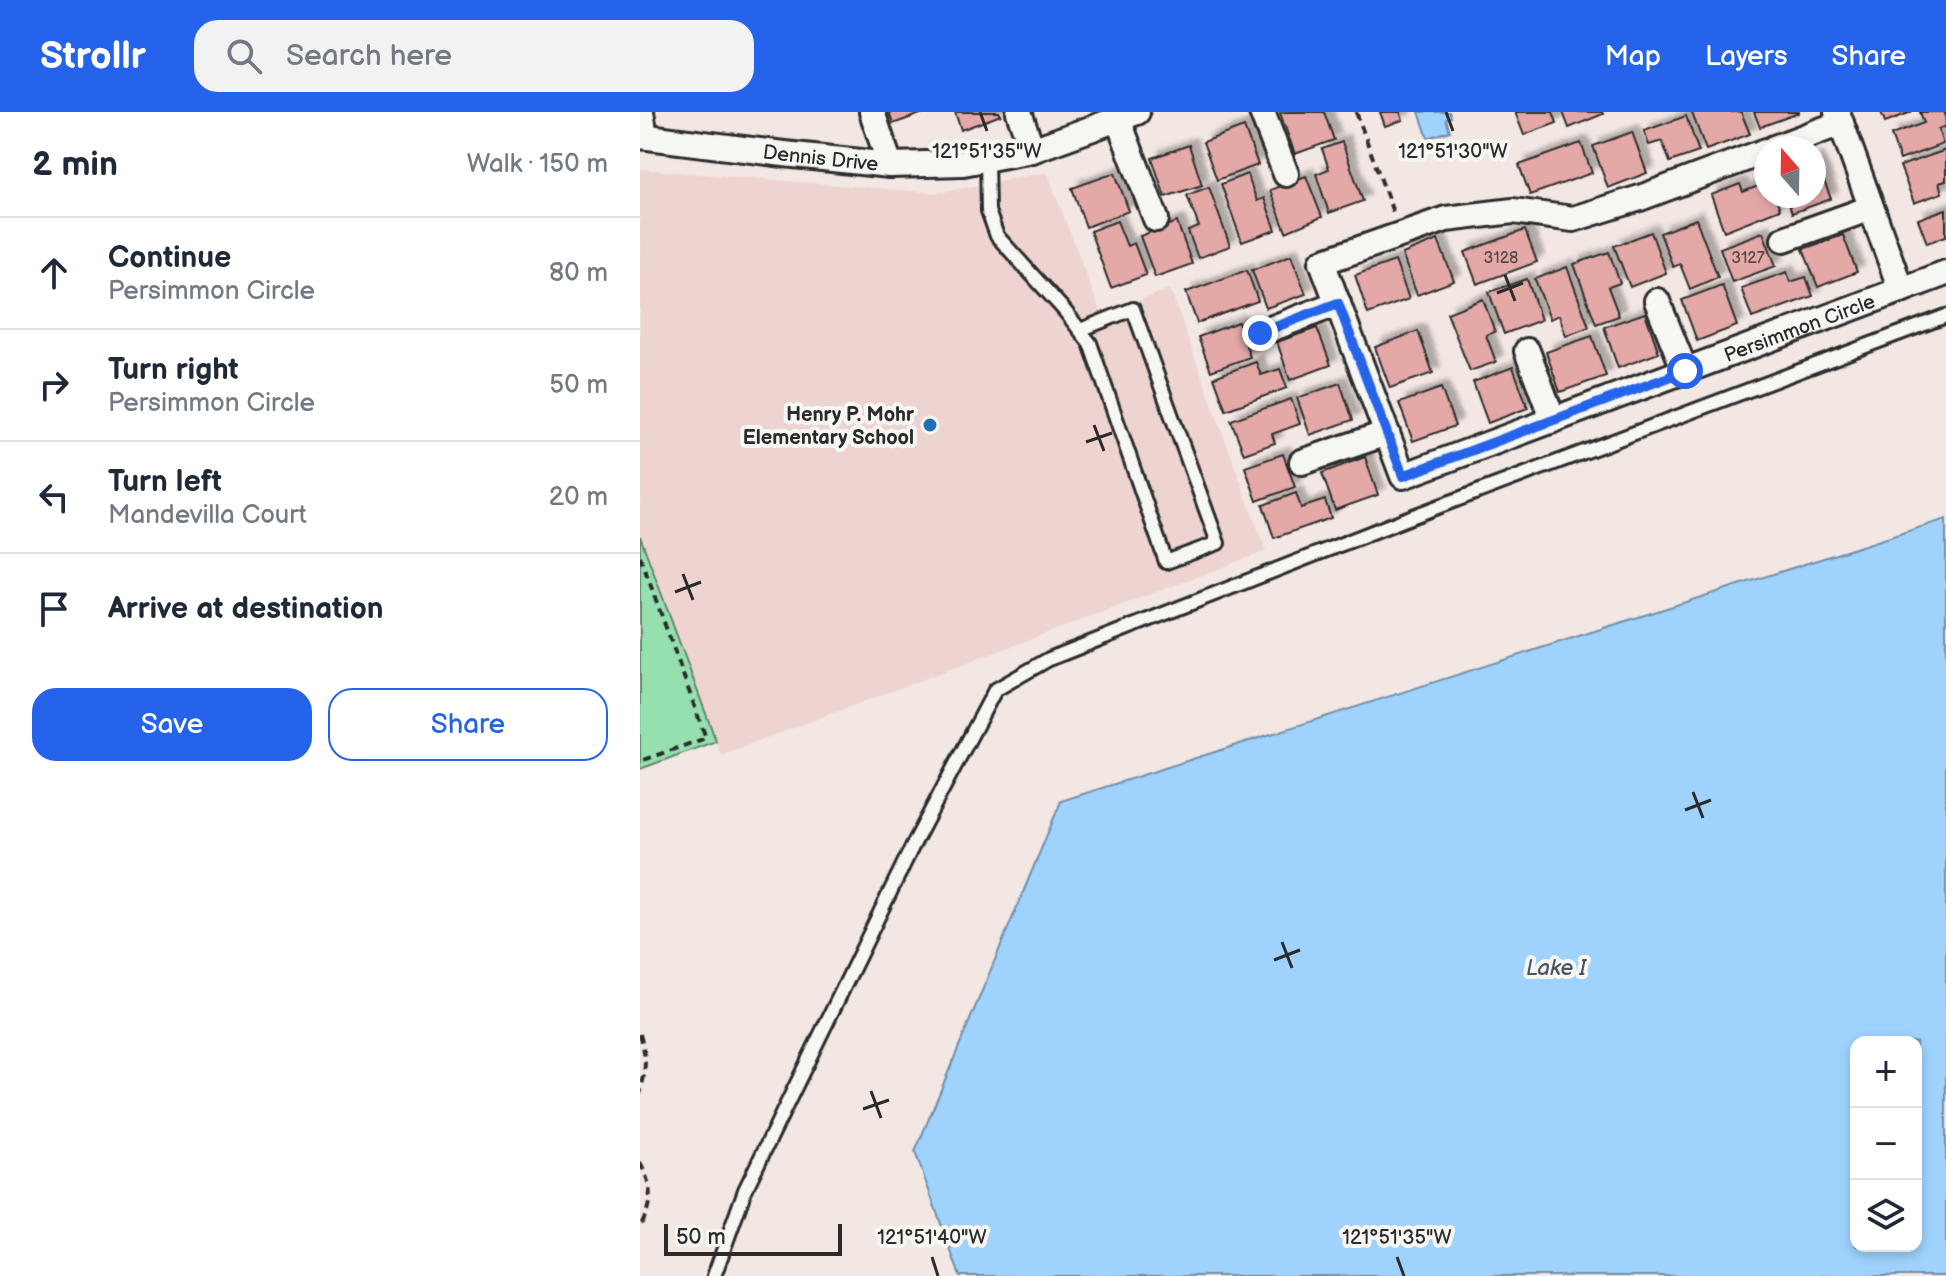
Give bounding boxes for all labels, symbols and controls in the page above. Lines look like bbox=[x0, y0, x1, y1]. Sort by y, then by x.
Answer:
search box bbox=[194, 20, 754, 92]
text: Strollr bbox=[40, 34, 146, 79]
icon: search bbox=[222, 34, 266, 78]
text: Search here bbox=[286, 38, 452, 74]
text: Map bbox=[1605, 40, 1661, 73]
text: Layers bbox=[1705, 40, 1788, 73]
text: Share bbox=[1832, 40, 1906, 73]
north arrow bbox=[1754, 136, 1826, 208]
street label: Dennis Drive bbox=[762, 140, 880, 177]
text: 121°51'35"W bbox=[932, 140, 1042, 164]
text: 121°51'30"W bbox=[1398, 140, 1508, 164]
text: 2 min bbox=[32, 144, 118, 185]
text: Walk · 150 m bbox=[467, 149, 608, 180]
text: Continue bbox=[108, 240, 231, 276]
house number: 3128 bbox=[1484, 249, 1518, 268]
house number: 3127 bbox=[1731, 249, 1765, 268]
icon: ahead bbox=[32, 251, 76, 295]
text: 80 m bbox=[549, 258, 608, 289]
text: Persimmon Circle bbox=[108, 276, 315, 307]
street label: Persimmon Circle bbox=[1721, 290, 1879, 368]
route end bbox=[1242, 315, 1278, 351]
text: Turn right bbox=[108, 352, 239, 388]
route start bbox=[1667, 353, 1703, 389]
icon: right bbox=[32, 363, 76, 407]
text: 50 m bbox=[549, 370, 608, 401]
text: Persimmon Circle bbox=[108, 388, 315, 419]
place label: Henry P. Mohr Elementary School bbox=[743, 403, 915, 450]
marker: Henry P. Mohr Elementary School bbox=[921, 416, 939, 434]
text: Turn left bbox=[108, 464, 222, 500]
icon: left bbox=[32, 475, 76, 519]
text: 20 m bbox=[549, 482, 608, 513]
text: Mandevilla Court bbox=[108, 500, 307, 531]
icon: arrive bbox=[32, 587, 76, 631]
text: Arrive at destination bbox=[108, 591, 384, 627]
button: Save bbox=[32, 688, 312, 761]
button: Share bbox=[328, 688, 608, 761]
water label: Lake I bbox=[1526, 955, 1587, 982]
map controls bbox=[1850, 1036, 1922, 1252]
button: + bbox=[1850, 1036, 1922, 1108]
button: − bbox=[1850, 1108, 1922, 1180]
button: layers bbox=[1850, 1180, 1922, 1252]
scale bar bbox=[664, 1220, 842, 1256]
text: 50 m bbox=[676, 1224, 726, 1251]
text: 121°51'40"W bbox=[877, 1226, 987, 1250]
text: 121°51'35"W bbox=[1342, 1226, 1452, 1250]

